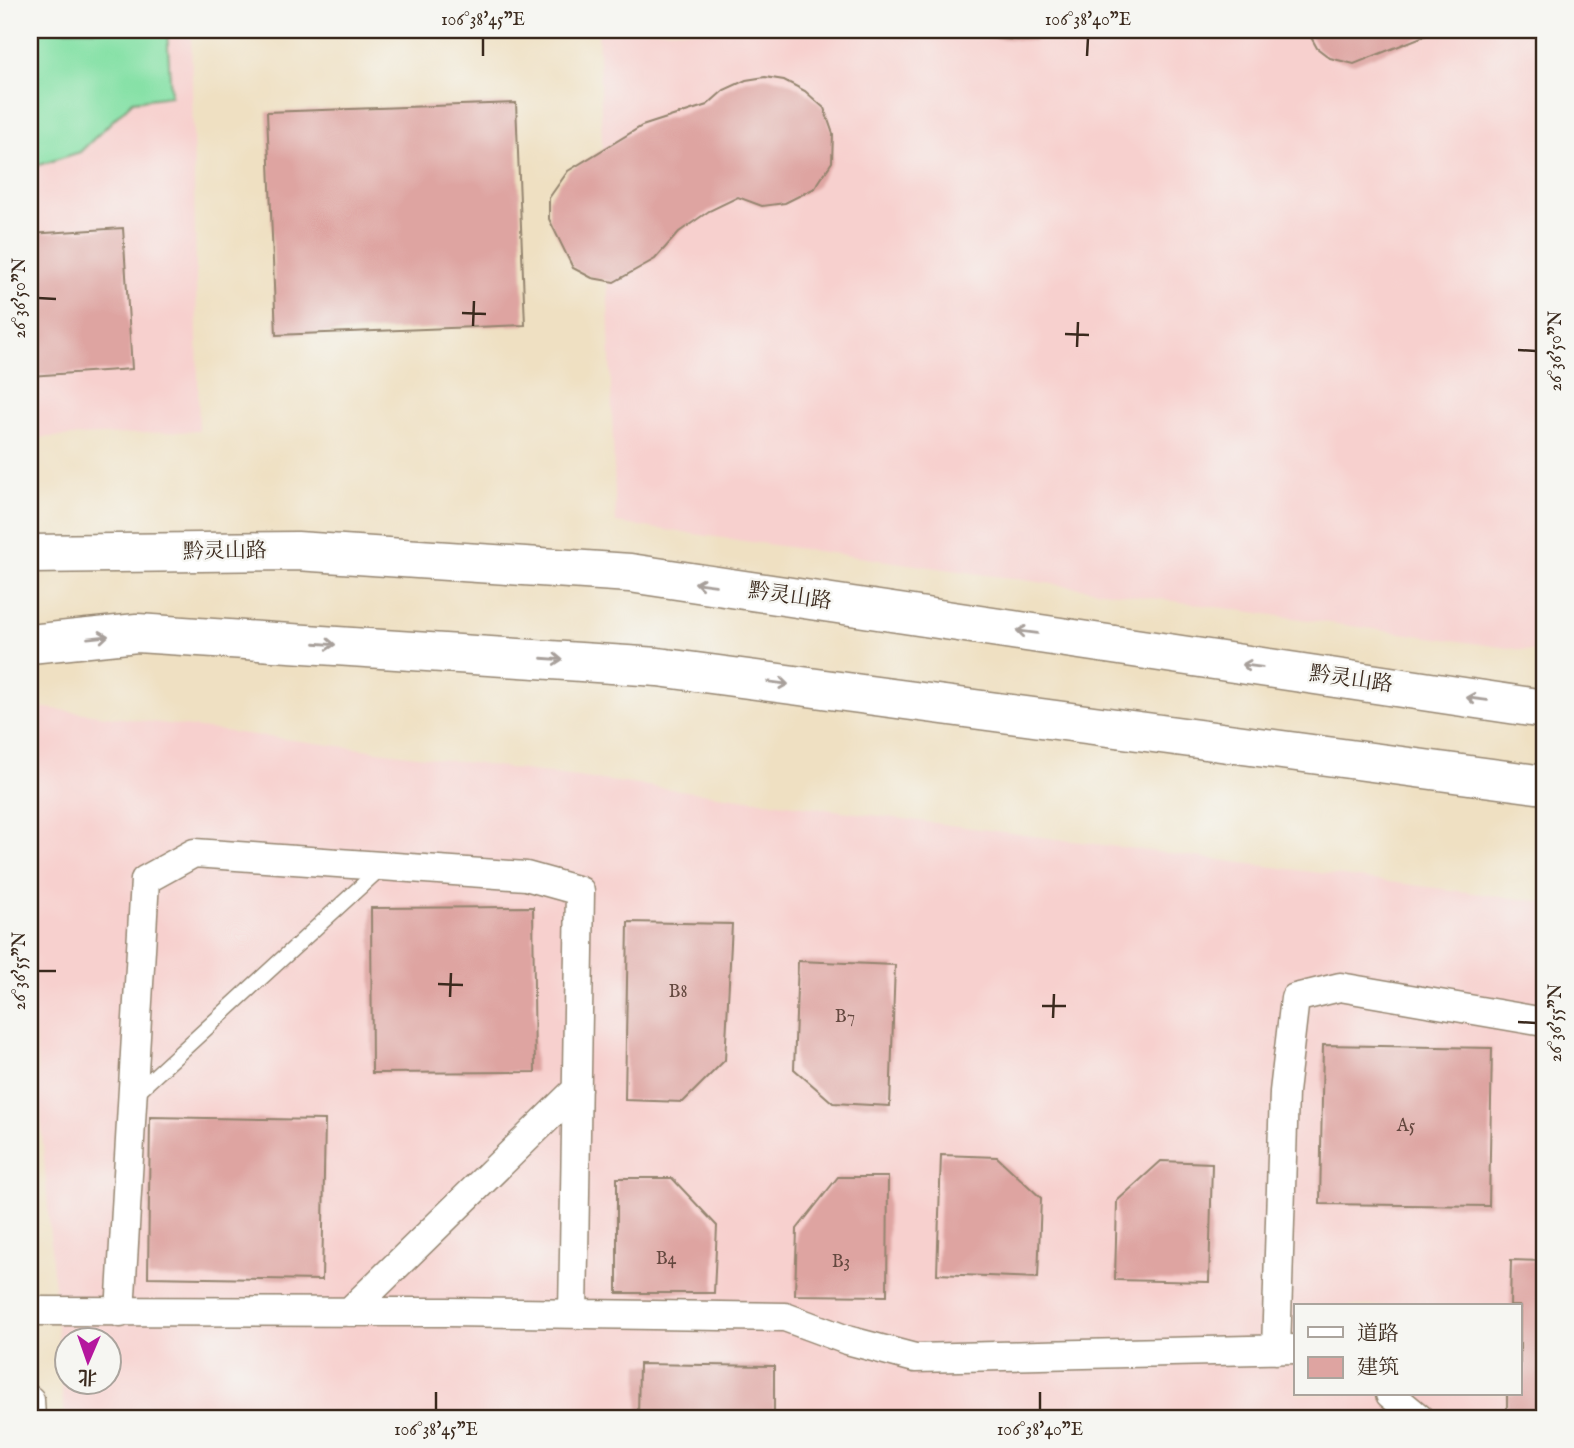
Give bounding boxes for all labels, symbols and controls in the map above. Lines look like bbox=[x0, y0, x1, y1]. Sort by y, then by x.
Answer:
text: 106°38'45"E bbox=[441, 9, 525, 32]
text: 106°38'40"E bbox=[1045, 9, 1131, 32]
text: 26°36'50"N bbox=[9, 257, 32, 338]
text: 26°36'50"N bbox=[1545, 310, 1568, 391]
street label: 黔灵山路 bbox=[183, 538, 267, 566]
one-way arrow bbox=[694, 577, 717, 590]
street label: 黔灵山路 bbox=[747, 578, 833, 616]
one-way arrow bbox=[1016, 625, 1039, 638]
one-way arrow bbox=[86, 630, 108, 643]
one-way arrow bbox=[313, 638, 336, 651]
one-way arrow bbox=[540, 653, 563, 666]
one-way arrow bbox=[1241, 659, 1264, 672]
street label: 黔灵山路 bbox=[1308, 661, 1394, 699]
one-way arrow bbox=[766, 676, 789, 689]
one-way arrow bbox=[1466, 692, 1489, 705]
text: 26°36'55"N bbox=[9, 931, 32, 1010]
house number: B8 bbox=[669, 981, 687, 1004]
text: 26°36'55"N bbox=[1545, 983, 1568, 1062]
house number: B7 bbox=[835, 1006, 855, 1029]
house number: A5 bbox=[1396, 1115, 1416, 1138]
house number: B4 bbox=[656, 1248, 677, 1271]
house number: B3 bbox=[832, 1251, 850, 1274]
legend bbox=[1294, 1304, 1522, 1396]
text: 道路 bbox=[1357, 1321, 1399, 1348]
north arrow bbox=[52, 1326, 122, 1396]
text: 建筑 bbox=[1357, 1355, 1399, 1382]
text: 北 bbox=[78, 1364, 97, 1388]
text: 106°38'45"E bbox=[394, 1419, 478, 1442]
text: 106°38'40"E bbox=[997, 1419, 1083, 1442]

